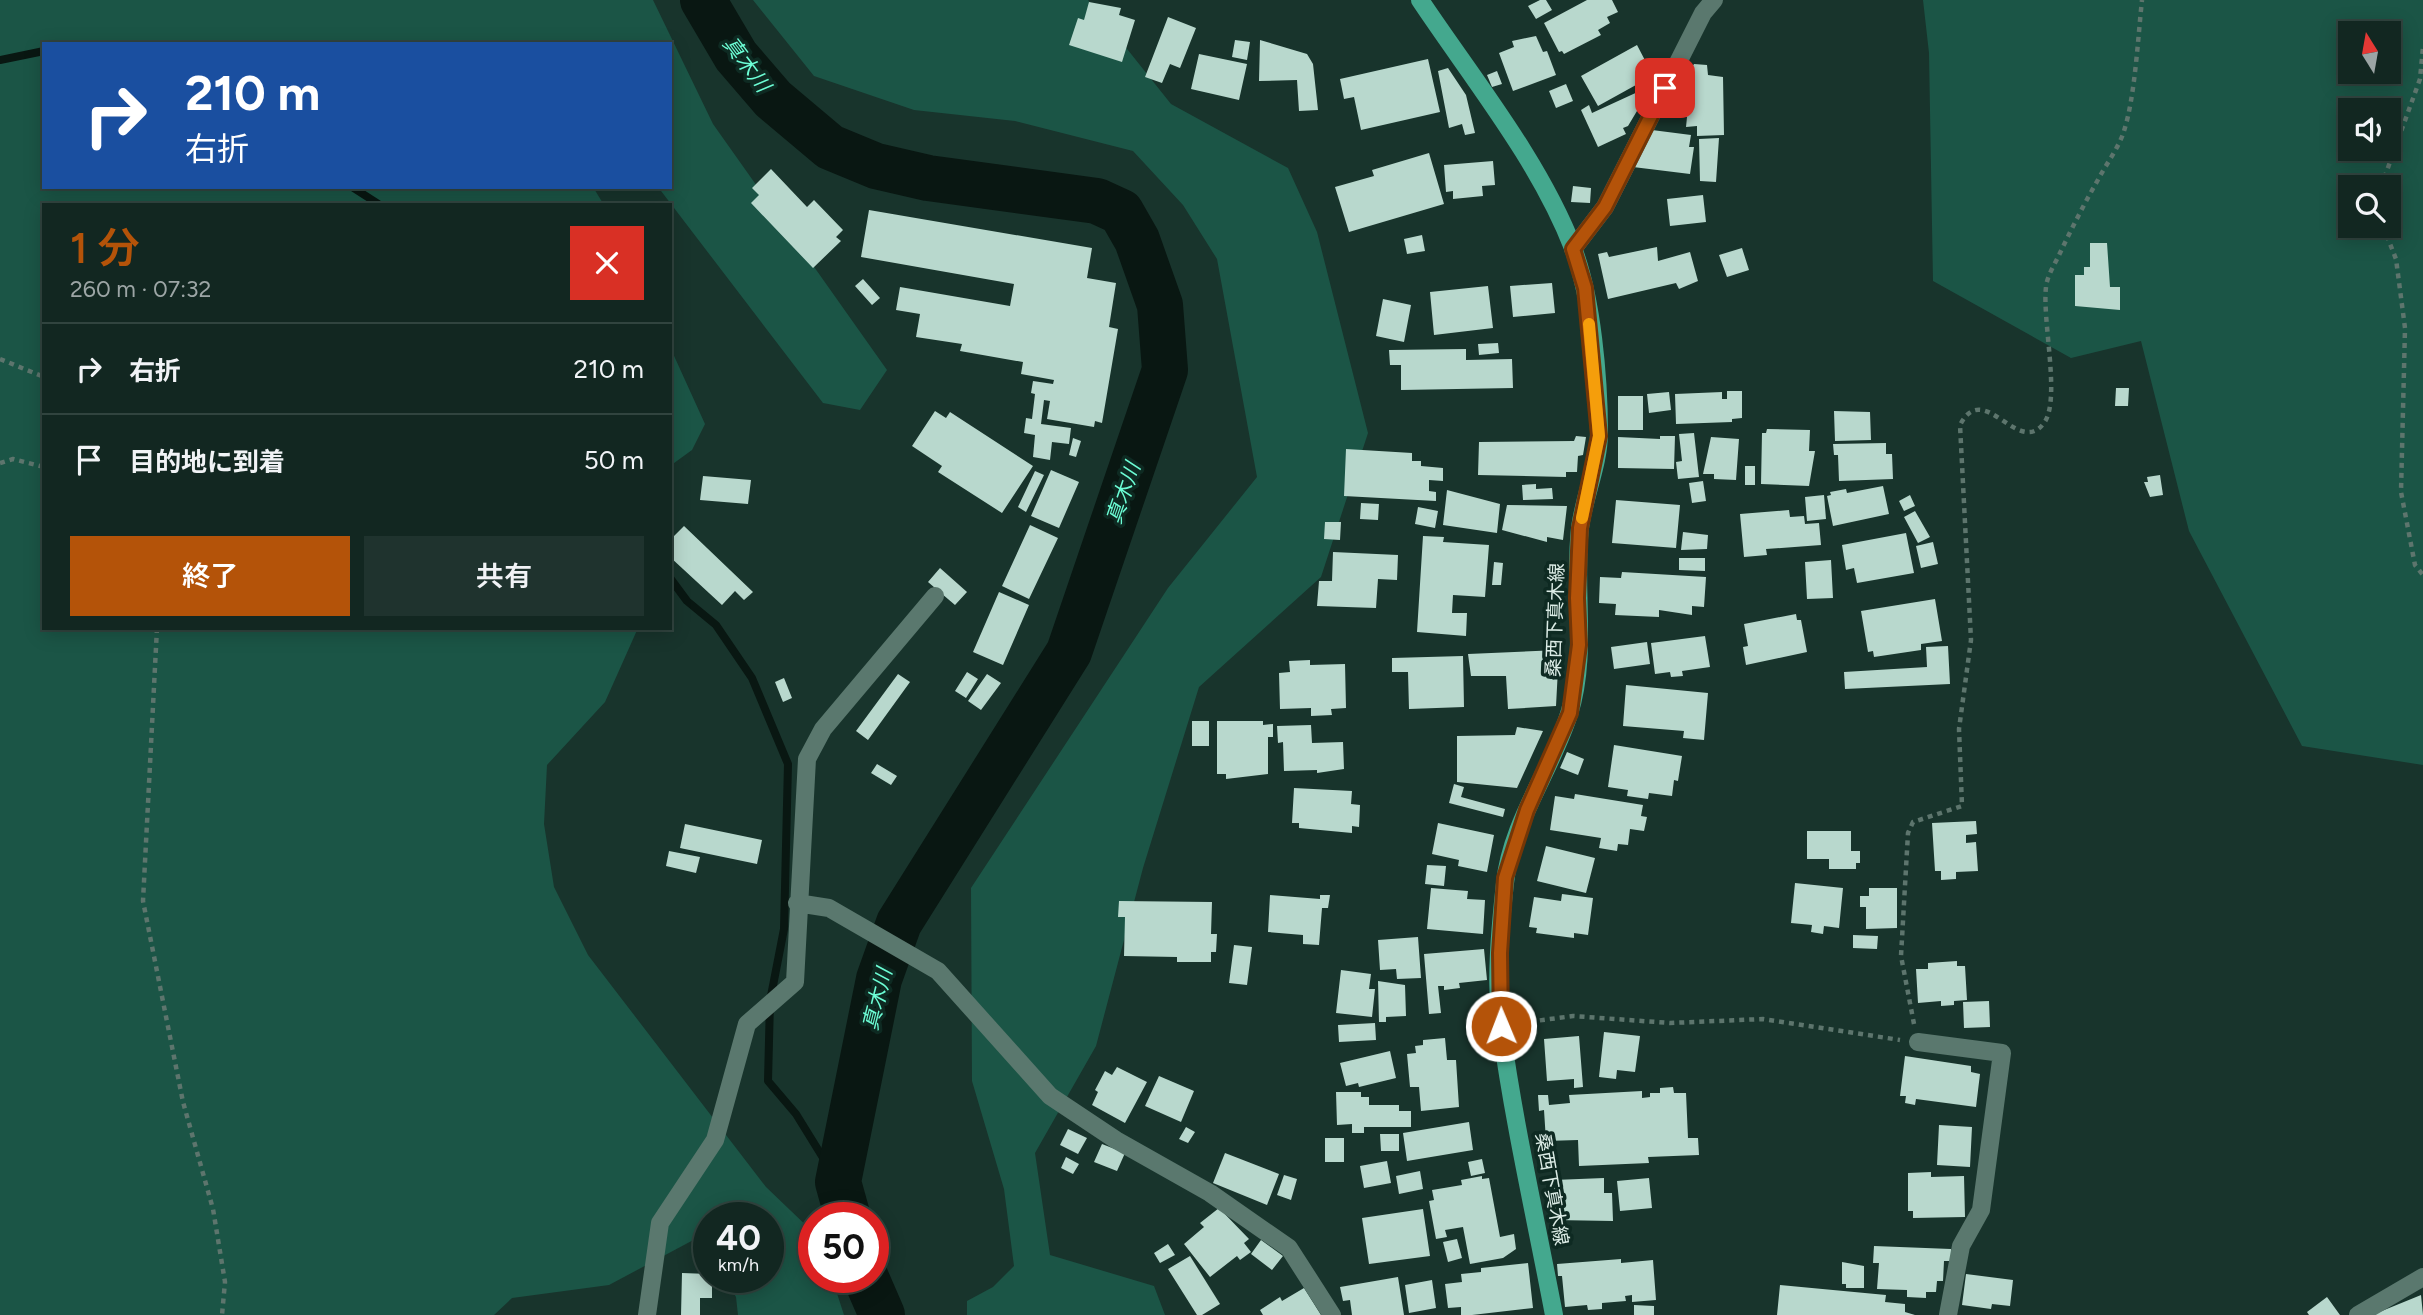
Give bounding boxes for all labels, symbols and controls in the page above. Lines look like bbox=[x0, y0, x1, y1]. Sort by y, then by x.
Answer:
north arrow bbox=[2338, 21, 2401, 84]
map controls bbox=[2338, 21, 2401, 238]
water label: 真木川 bbox=[718, 31, 777, 98]
pin bbox=[1635, 58, 1695, 118]
text: 210 m bbox=[185, 63, 320, 122]
icon: arrive bbox=[1646, 69, 1684, 107]
icon: right bbox=[70, 70, 161, 161]
button: sound bbox=[2338, 98, 2401, 161]
text: 右折 bbox=[185, 130, 249, 168]
button: search bbox=[2338, 175, 2401, 238]
text: 1 分 bbox=[70, 223, 140, 274]
button: close bbox=[570, 226, 644, 300]
text: 260 m · 07:32 bbox=[70, 275, 211, 303]
icon: right bbox=[70, 350, 108, 388]
text: 210 m bbox=[574, 353, 644, 385]
text: 右折 bbox=[129, 355, 181, 387]
icon: arrive bbox=[70, 441, 108, 479]
text: 50 m bbox=[584, 444, 644, 476]
text: 目的地に到着 bbox=[129, 446, 285, 478]
water label: 真木川 bbox=[1101, 457, 1146, 527]
button: 終了 bbox=[70, 536, 350, 616]
button: 共有 bbox=[364, 536, 644, 616]
street label: 桑西下真木線 bbox=[1542, 563, 1568, 677]
water label: 真木川 bbox=[857, 963, 897, 1033]
position arrow bbox=[1464, 989, 1538, 1063]
street label: 桑西下真木線 bbox=[1531, 1131, 1573, 1247]
speed limit sign: 50 bbox=[798, 1202, 889, 1293]
text: 40 bbox=[716, 1217, 761, 1259]
text: km/h bbox=[718, 1254, 759, 1276]

